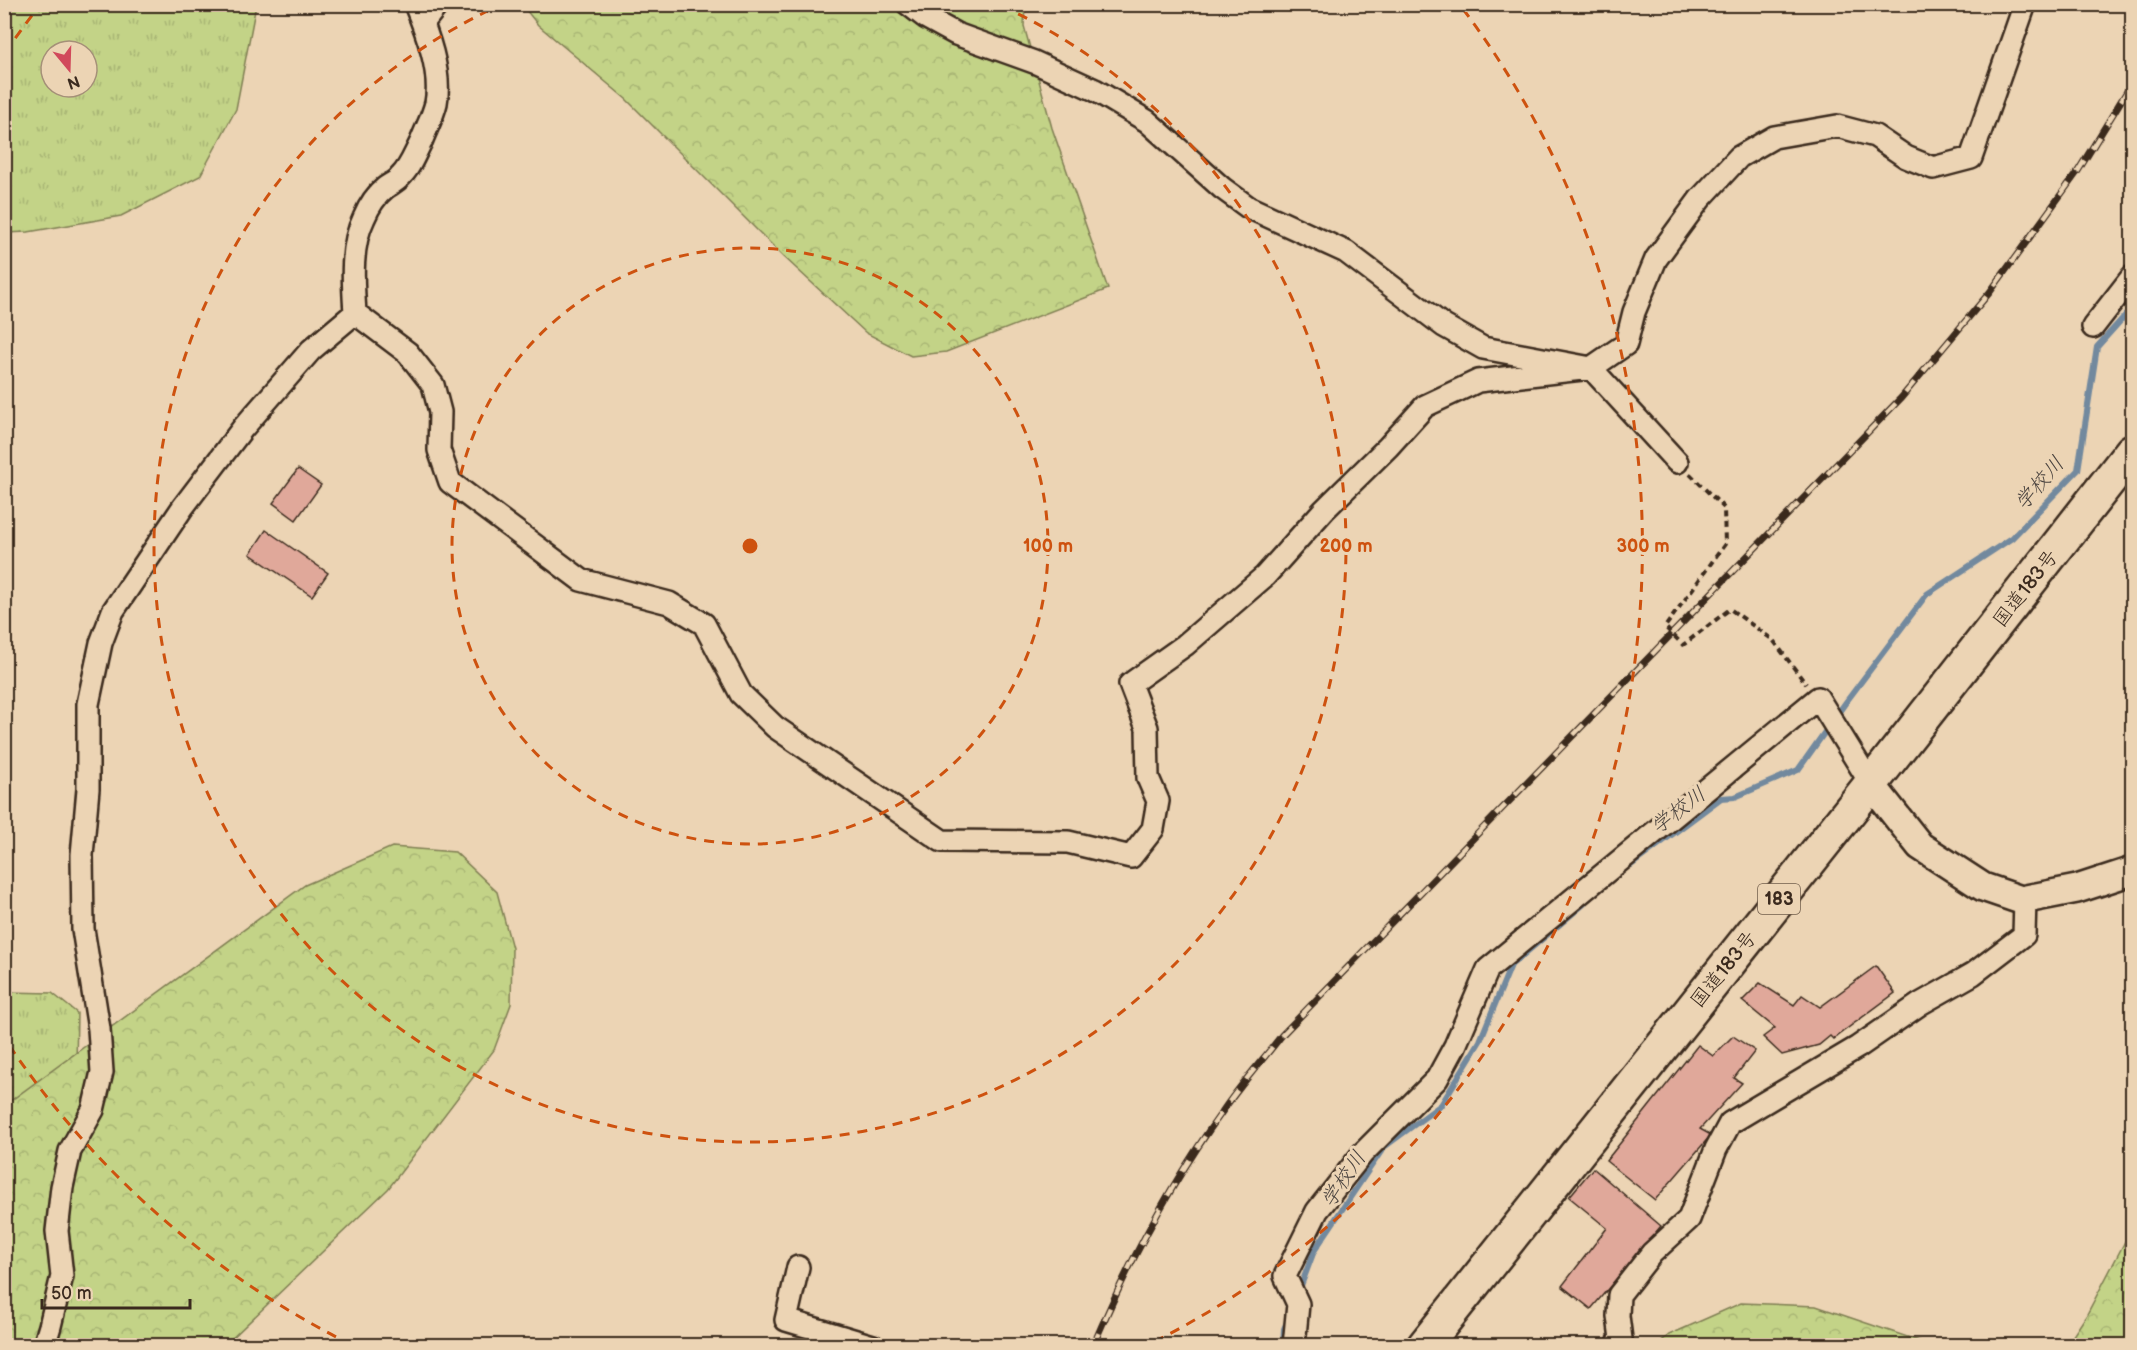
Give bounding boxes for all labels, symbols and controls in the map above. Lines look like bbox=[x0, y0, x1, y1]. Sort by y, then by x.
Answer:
north arrow bbox=[39, 39, 99, 99]
text: N bbox=[65, 71, 82, 93]
water label: 学校川 bbox=[2009, 451, 2069, 515]
centre of rings bbox=[740, 536, 760, 556]
text: 100 m bbox=[1023, 536, 1073, 557]
text: 200 m bbox=[1319, 536, 1373, 557]
text: 300 m bbox=[1616, 536, 1670, 557]
street label: 国道183号 bbox=[1988, 545, 2063, 632]
water label: 学校川 bbox=[1646, 781, 1711, 839]
road number: 183 bbox=[1758, 884, 1800, 914]
street label: 国道183号 bbox=[1686, 926, 1762, 1013]
water label: 学校川 bbox=[1315, 1146, 1371, 1212]
scale bar bbox=[42, 1272, 190, 1310]
text: 50 m bbox=[51, 1283, 92, 1304]

